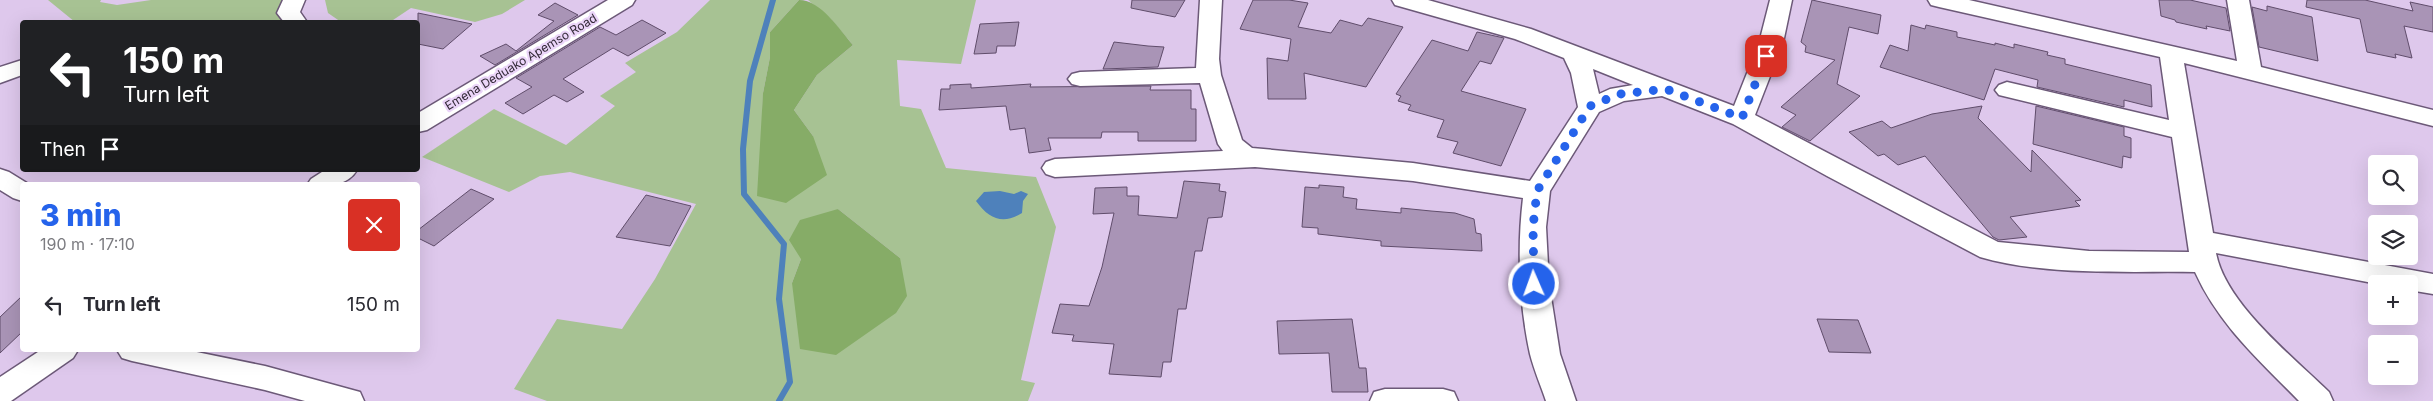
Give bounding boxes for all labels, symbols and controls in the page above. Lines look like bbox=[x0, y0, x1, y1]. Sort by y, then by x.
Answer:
street label: Emena Deduako Apemso Road bbox=[442, 10, 599, 113]
pin bbox=[1745, 35, 1787, 77]
text: 150 m bbox=[123, 39, 224, 81]
icon: left bbox=[40, 40, 105, 105]
icon: arrive bbox=[1752, 42, 1780, 70]
text: Turn left bbox=[123, 81, 209, 107]
icon: arrive bbox=[96, 135, 124, 163]
text: Then bbox=[40, 138, 86, 161]
map controls bbox=[2368, 155, 2418, 385]
button: search bbox=[2368, 155, 2418, 205]
text: 3 min bbox=[40, 197, 122, 233]
button: close bbox=[348, 199, 400, 251]
button: layers bbox=[2368, 215, 2418, 265]
text: 190 m · 17:10 bbox=[40, 234, 135, 254]
position arrow bbox=[1507, 257, 1559, 309]
button: + bbox=[2368, 275, 2418, 325]
icon: left bbox=[40, 291, 68, 319]
text: Turn left bbox=[83, 293, 161, 316]
text: 150 m bbox=[347, 293, 400, 316]
button: − bbox=[2368, 335, 2418, 385]

